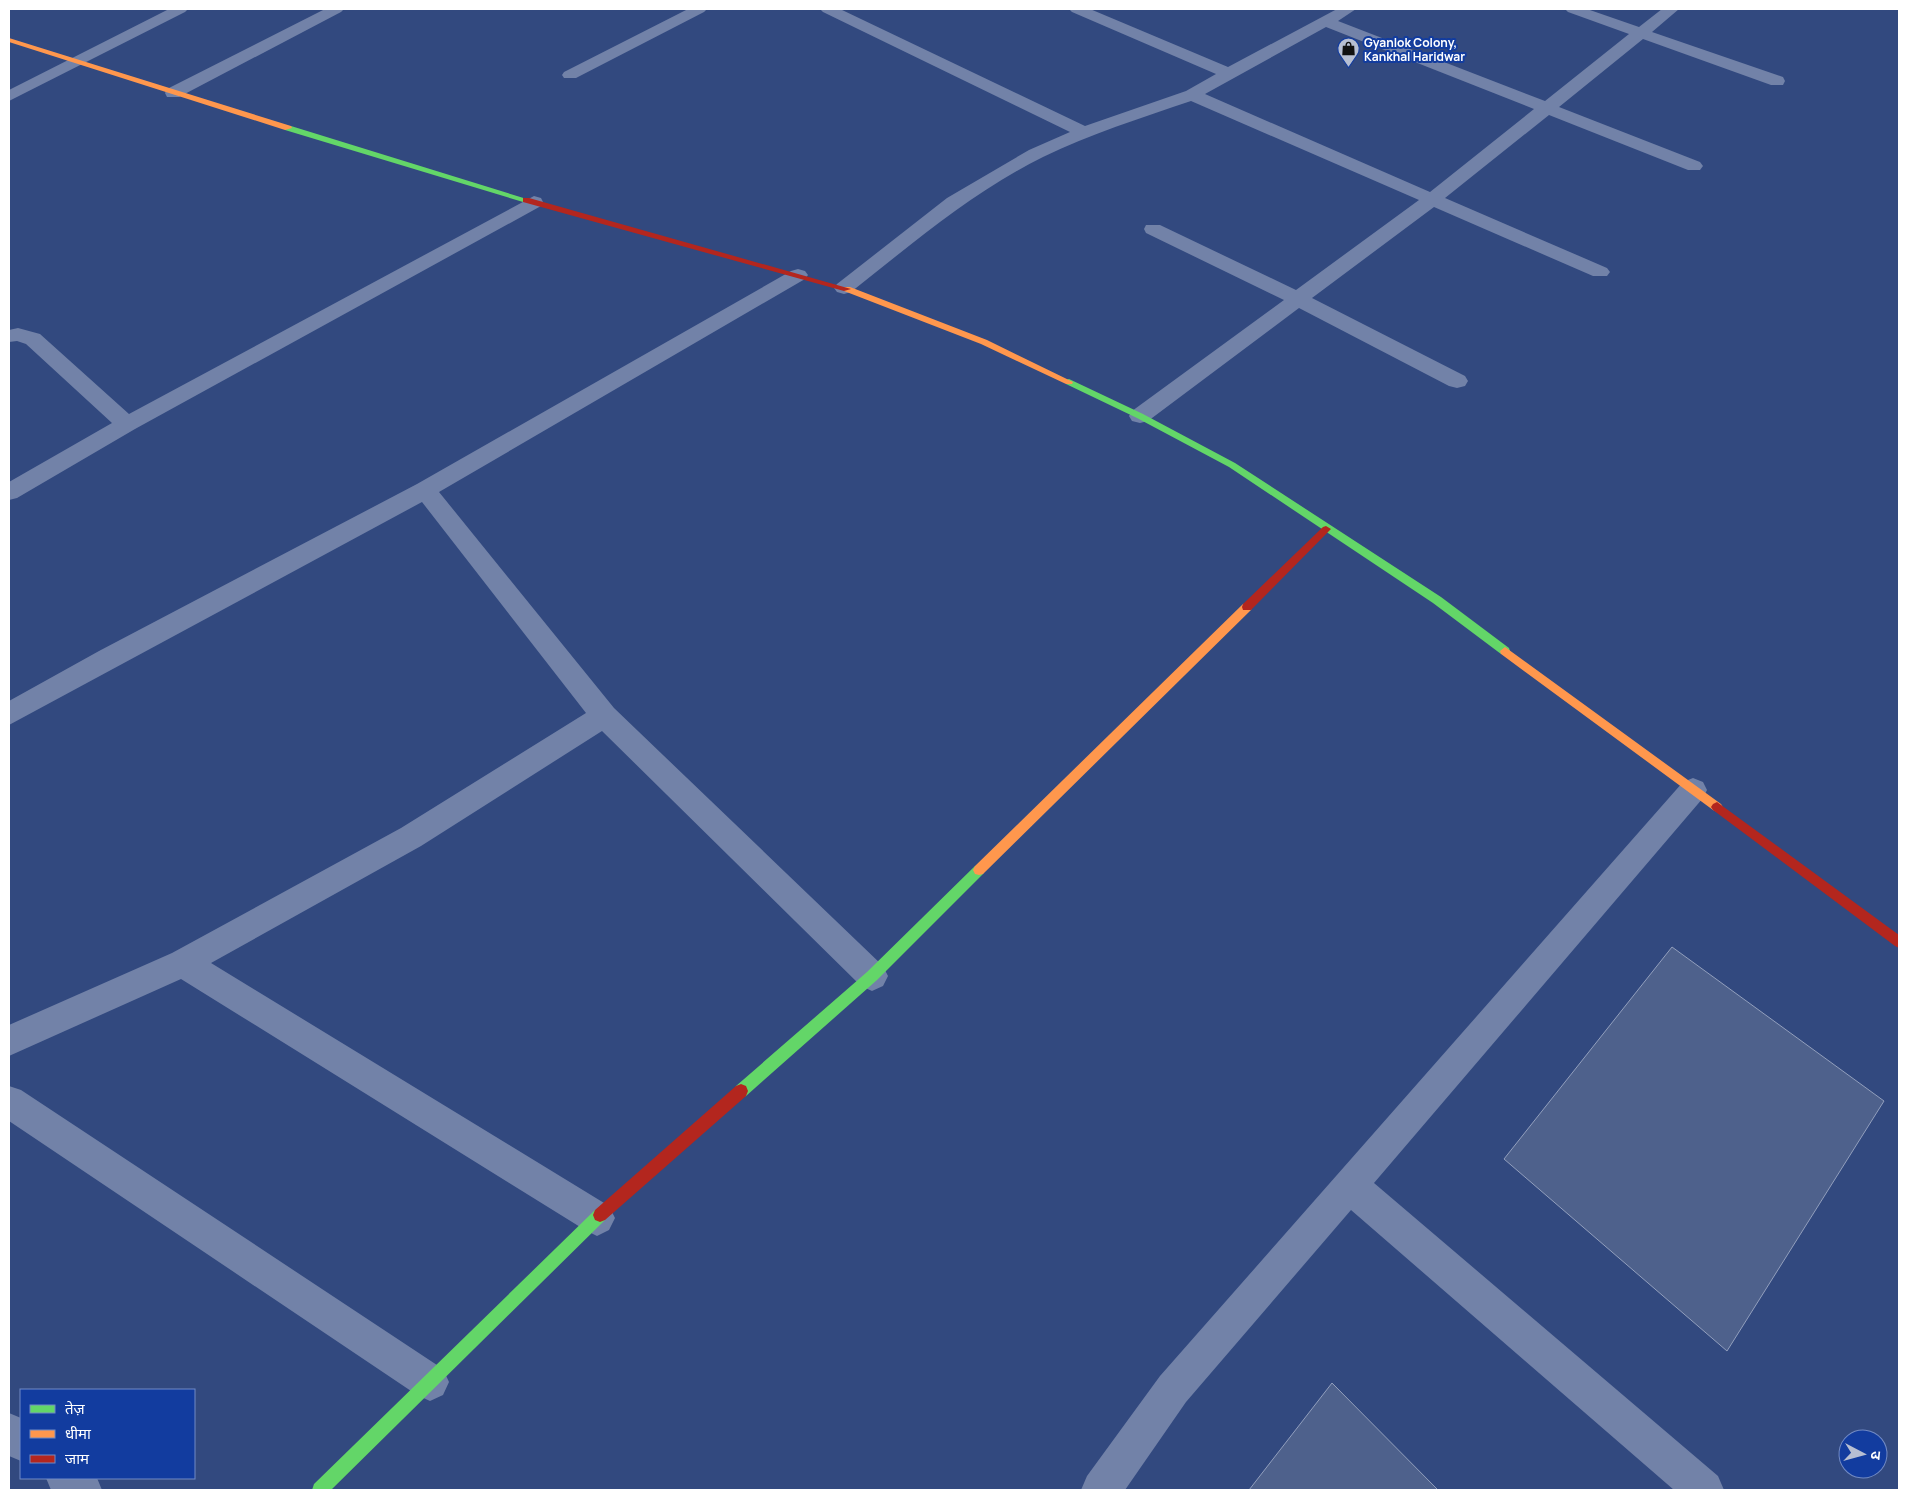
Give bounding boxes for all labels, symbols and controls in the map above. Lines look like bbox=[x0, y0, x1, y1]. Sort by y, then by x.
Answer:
place label: Gyanlok Colony, Kankhal Haridwar bbox=[1364, 34, 1465, 65]
shop icon: Gyanlok Colony, Kankhal Haridwar bbox=[1336, 37, 1360, 68]
legend bbox=[20, 1389, 195, 1479]
text: तेज़ bbox=[65, 1398, 86, 1419]
text: धीमा bbox=[65, 1423, 92, 1444]
north arrow bbox=[1838, 1429, 1888, 1479]
text: जाम bbox=[65, 1448, 90, 1469]
text: उ bbox=[1866, 1450, 1886, 1461]

